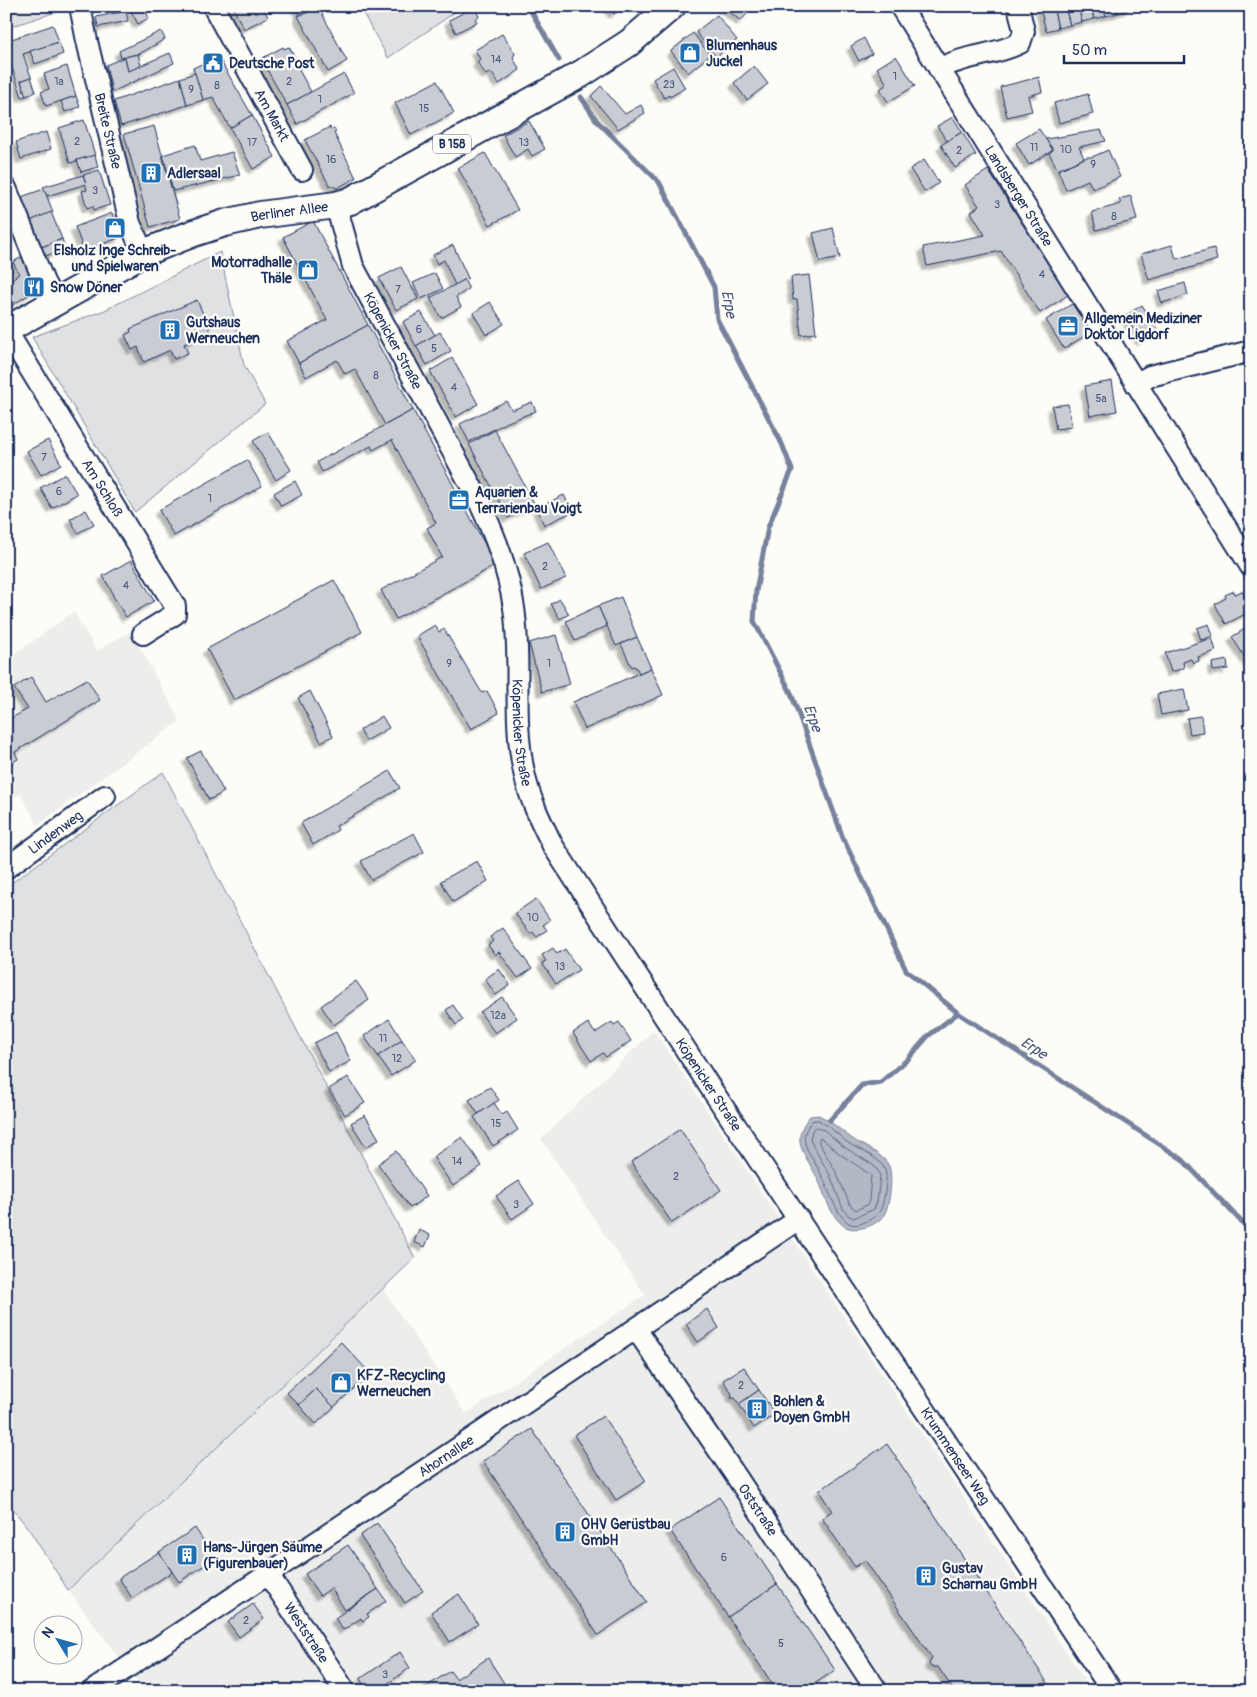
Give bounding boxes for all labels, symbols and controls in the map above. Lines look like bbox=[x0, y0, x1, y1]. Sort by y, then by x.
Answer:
scale bar bbox=[1064, 32, 1184, 64]
place label: Blumenhaus Juckel bbox=[706, 37, 778, 70]
shop icon: Blumenhaus Juckel bbox=[678, 41, 702, 65]
text: 50 m bbox=[1072, 41, 1107, 60]
public building icon: Deutsche Post bbox=[201, 51, 225, 75]
house number: 14 bbox=[491, 53, 502, 66]
place label: Deutsche Post bbox=[229, 55, 315, 72]
house number: 1 bbox=[893, 70, 897, 83]
house number: 1a bbox=[54, 75, 64, 88]
house number: 2 bbox=[286, 75, 292, 88]
house number: 23 bbox=[663, 78, 675, 91]
house number: 8 bbox=[214, 79, 220, 92]
house number: 9 bbox=[188, 83, 194, 96]
street label: Am Markt bbox=[251, 86, 293, 145]
street label: Breite Straße bbox=[91, 91, 125, 171]
house number: 1 bbox=[318, 93, 322, 106]
house number: 15 bbox=[419, 102, 429, 115]
road number: B 158 bbox=[433, 134, 471, 154]
house number: 2 bbox=[74, 135, 80, 148]
house number: 17 bbox=[247, 136, 257, 149]
house number: 13 bbox=[519, 136, 529, 149]
house number: 11 bbox=[1030, 141, 1038, 154]
street label: Landsberger Straße bbox=[980, 143, 1056, 250]
house number: 10 bbox=[1060, 143, 1072, 156]
house number: 2 bbox=[956, 144, 962, 157]
house number: 16 bbox=[326, 153, 336, 166]
house number: 9 bbox=[1090, 158, 1096, 171]
building icon: Adlersaal bbox=[139, 161, 163, 185]
place label: Adlersaal bbox=[167, 165, 221, 182]
house number: 3 bbox=[92, 184, 98, 197]
street label: Berliner Allee bbox=[249, 198, 329, 226]
house number: 3 bbox=[994, 198, 1000, 211]
house number: 8 bbox=[1111, 210, 1117, 223]
shop icon: Elsholz Inge Schreib- und Spielwaren bbox=[103, 216, 127, 240]
place label: Elsholz Inge Schreib- und Spielwaren bbox=[54, 242, 176, 275]
place label: Motorradhalle Thäle bbox=[211, 254, 293, 287]
shop icon: Motorradhalle Thäle bbox=[296, 258, 320, 282]
house number: 4 bbox=[1039, 268, 1046, 281]
restaurant icon: Snow Döner bbox=[22, 275, 46, 299]
place label: Snow Döner bbox=[50, 279, 123, 296]
house number: 7 bbox=[395, 283, 401, 296]
street label: Köpenicker Straße bbox=[360, 289, 426, 392]
water label: Erpe bbox=[717, 289, 741, 321]
place label: Allgemein Mediziner Doktor Ligdorf bbox=[1084, 310, 1203, 343]
place label: Gutshaus Werneuchen bbox=[186, 314, 260, 347]
office icon: Allgemein Mediziner Doktor Ligdorf bbox=[1056, 314, 1080, 338]
building icon: Gutshaus Werneuchen bbox=[158, 318, 182, 342]
house number: 6 bbox=[416, 323, 422, 336]
house number: 5 bbox=[431, 342, 437, 355]
house number: 8 bbox=[373, 369, 379, 382]
house number: 4 bbox=[451, 381, 458, 394]
house number: 5a bbox=[1095, 392, 1107, 405]
house number: 7 bbox=[41, 451, 47, 464]
street label: Am Schloß bbox=[78, 456, 127, 520]
place label: Aquarien & Terrarienbau Voigt bbox=[474, 484, 582, 517]
house number: 6 bbox=[56, 485, 62, 498]
office icon: Aquarien & Terrarienbau Voigt bbox=[447, 488, 471, 512]
house number: 1 bbox=[208, 492, 212, 505]
house number: 2 bbox=[542, 560, 548, 573]
house number: 4 bbox=[123, 579, 130, 592]
house number: 9 bbox=[446, 657, 452, 670]
house number: 1 bbox=[547, 657, 551, 670]
street label: Köpenicker Straße bbox=[508, 679, 535, 788]
water label: Erpe bbox=[799, 702, 827, 736]
street label: Lindenweg bbox=[25, 807, 86, 858]
house number: 10 bbox=[527, 911, 539, 924]
house number: 13 bbox=[555, 960, 565, 973]
house number: 12a bbox=[490, 1009, 506, 1022]
house number: 11 bbox=[379, 1032, 387, 1045]
water label: Erpe bbox=[1017, 1033, 1052, 1065]
street label: Köpenicker Straße bbox=[672, 1035, 745, 1134]
house number: 12 bbox=[392, 1052, 402, 1065]
house number: 15 bbox=[491, 1117, 501, 1130]
house number: 14 bbox=[452, 1155, 463, 1168]
house number: 2 bbox=[673, 1170, 679, 1183]
house number: 3 bbox=[513, 1198, 519, 1211]
place label: KFZ-Recycling Werneuchen bbox=[357, 1367, 445, 1400]
shop icon: KFZ-Recycling Werneuchen bbox=[329, 1371, 353, 1395]
house number: 2 bbox=[738, 1379, 744, 1392]
place label: Bohlen & Doyen GmbH bbox=[773, 1393, 850, 1426]
building icon: Bohlen & Doyen GmbH bbox=[745, 1397, 769, 1421]
street label: Krummenseer Weg bbox=[917, 1404, 994, 1508]
street label: Ahornallee bbox=[415, 1432, 477, 1481]
street label: Oststraße bbox=[734, 1481, 781, 1539]
place label: OHV Gerüstbau GmbH bbox=[581, 1516, 671, 1549]
building icon: OHV Gerüstbau GmbH bbox=[553, 1520, 577, 1544]
place label: Hans-Jürgen Säume (Figurenbauer) bbox=[203, 1539, 323, 1572]
building icon: Hans-Jürgen Säume (Figurenbauer) bbox=[175, 1543, 199, 1567]
house number: 6 bbox=[721, 1551, 727, 1564]
place label: Gustav Scharnau GmbH bbox=[942, 1560, 1037, 1593]
building icon: Gustav Scharnau GmbH bbox=[914, 1564, 938, 1588]
street label: Weststraße bbox=[280, 1599, 332, 1666]
north arrow bbox=[32, 1614, 82, 1664]
house number: 2 bbox=[243, 1614, 249, 1627]
text: N bbox=[38, 1624, 58, 1641]
house number: 5 bbox=[778, 1637, 784, 1650]
house number: 3 bbox=[382, 1668, 388, 1681]

